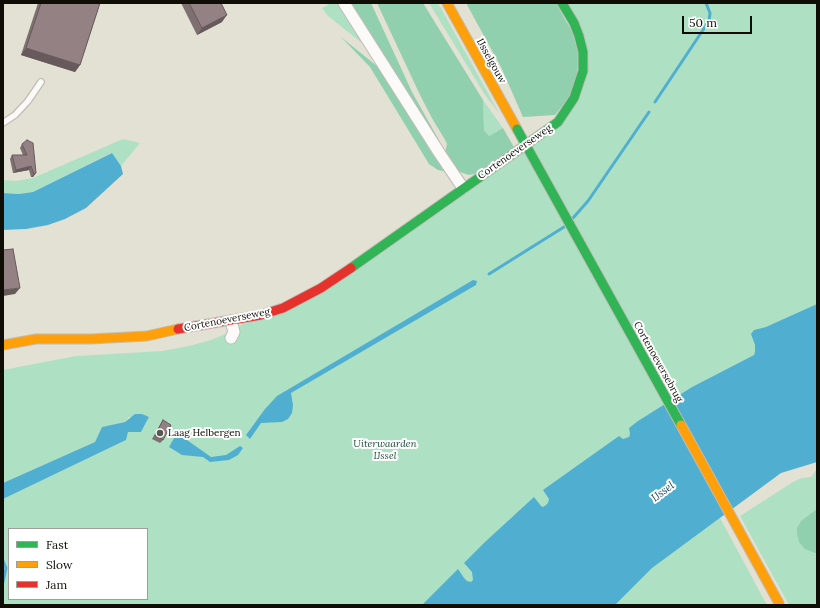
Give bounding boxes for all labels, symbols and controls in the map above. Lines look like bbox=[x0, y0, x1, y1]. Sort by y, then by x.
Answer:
scale bar bbox=[684, 8, 754, 34]
text: 50 m bbox=[689, 15, 717, 30]
street label: IJsselgouw bbox=[474, 36, 508, 86]
street label: Cortenoeverseweg bbox=[476, 122, 554, 182]
street label: Cortenoeverseweg bbox=[183, 306, 271, 334]
street label: Cortenoeversebrug bbox=[631, 320, 685, 404]
place label: Laag Helbergen bbox=[168, 427, 241, 439]
marker: Laag Helbergen bbox=[155, 428, 165, 438]
park label: Uiterwaarden IJssel bbox=[353, 438, 417, 462]
water label: IJssel bbox=[649, 479, 677, 505]
legend bbox=[8, 528, 148, 600]
text: Fast bbox=[46, 537, 69, 552]
text: Slow bbox=[46, 557, 73, 572]
text: Jam bbox=[46, 577, 67, 592]

